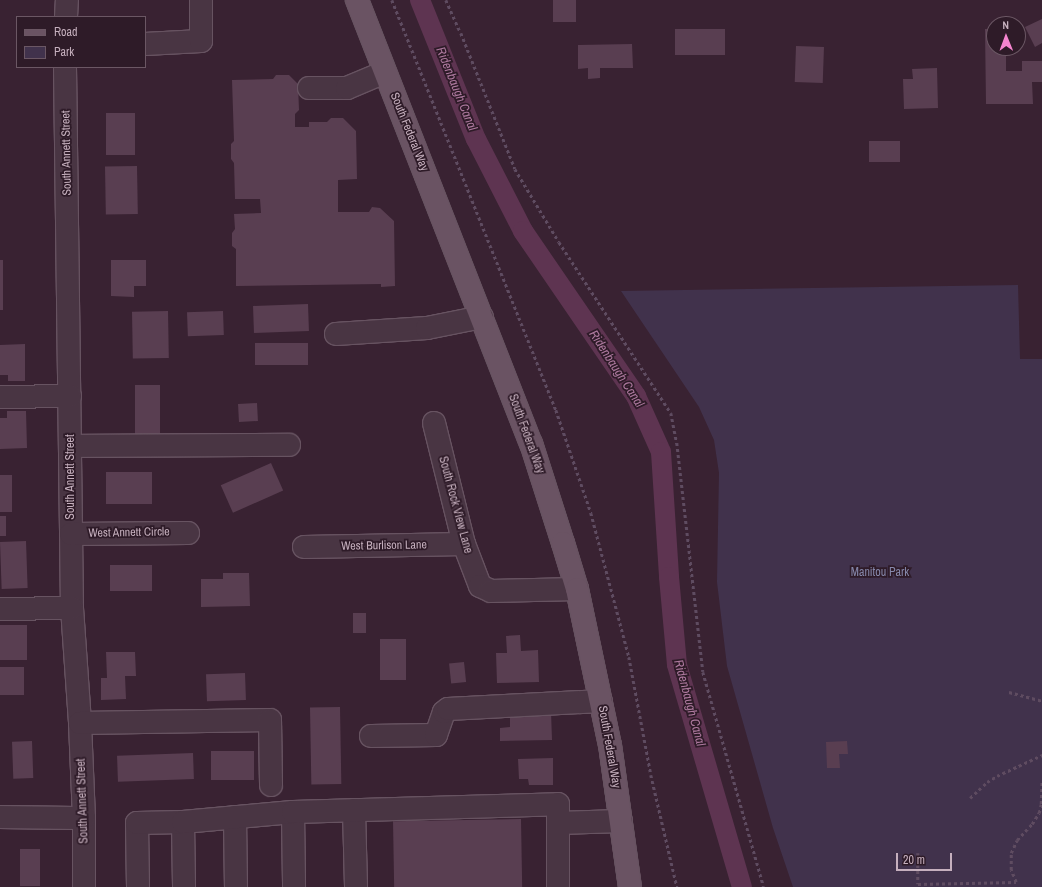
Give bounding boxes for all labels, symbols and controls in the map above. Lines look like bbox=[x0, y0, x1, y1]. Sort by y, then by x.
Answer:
legend bbox=[16, 16, 146, 68]
north arrow bbox=[986, 16, 1026, 56]
text: N bbox=[1002, 18, 1009, 32]
text: Road bbox=[54, 24, 78, 40]
text: Park bbox=[54, 44, 74, 60]
water label: Ridenbaugh Canal bbox=[432, 45, 480, 133]
street label: South Federal Way bbox=[387, 91, 431, 173]
street label: South Annett Street bbox=[59, 110, 75, 196]
water label: Ridenbaugh Canal bbox=[585, 327, 647, 411]
street label: South Federal Way bbox=[505, 392, 547, 476]
street label: South Annett Street bbox=[64, 434, 78, 520]
street label: South Rock View Lane bbox=[435, 455, 475, 555]
street label: West Annett Circle bbox=[88, 525, 170, 541]
street label: West Burlison Lane bbox=[341, 538, 427, 554]
park label: Manitou Park bbox=[851, 566, 909, 580]
water label: Ridenbaugh Canal bbox=[670, 658, 708, 748]
street label: South Federal Way bbox=[595, 705, 623, 789]
street label: South Annett Street bbox=[74, 758, 92, 844]
scale bar bbox=[898, 845, 954, 871]
text: 20 m bbox=[903, 852, 925, 868]

